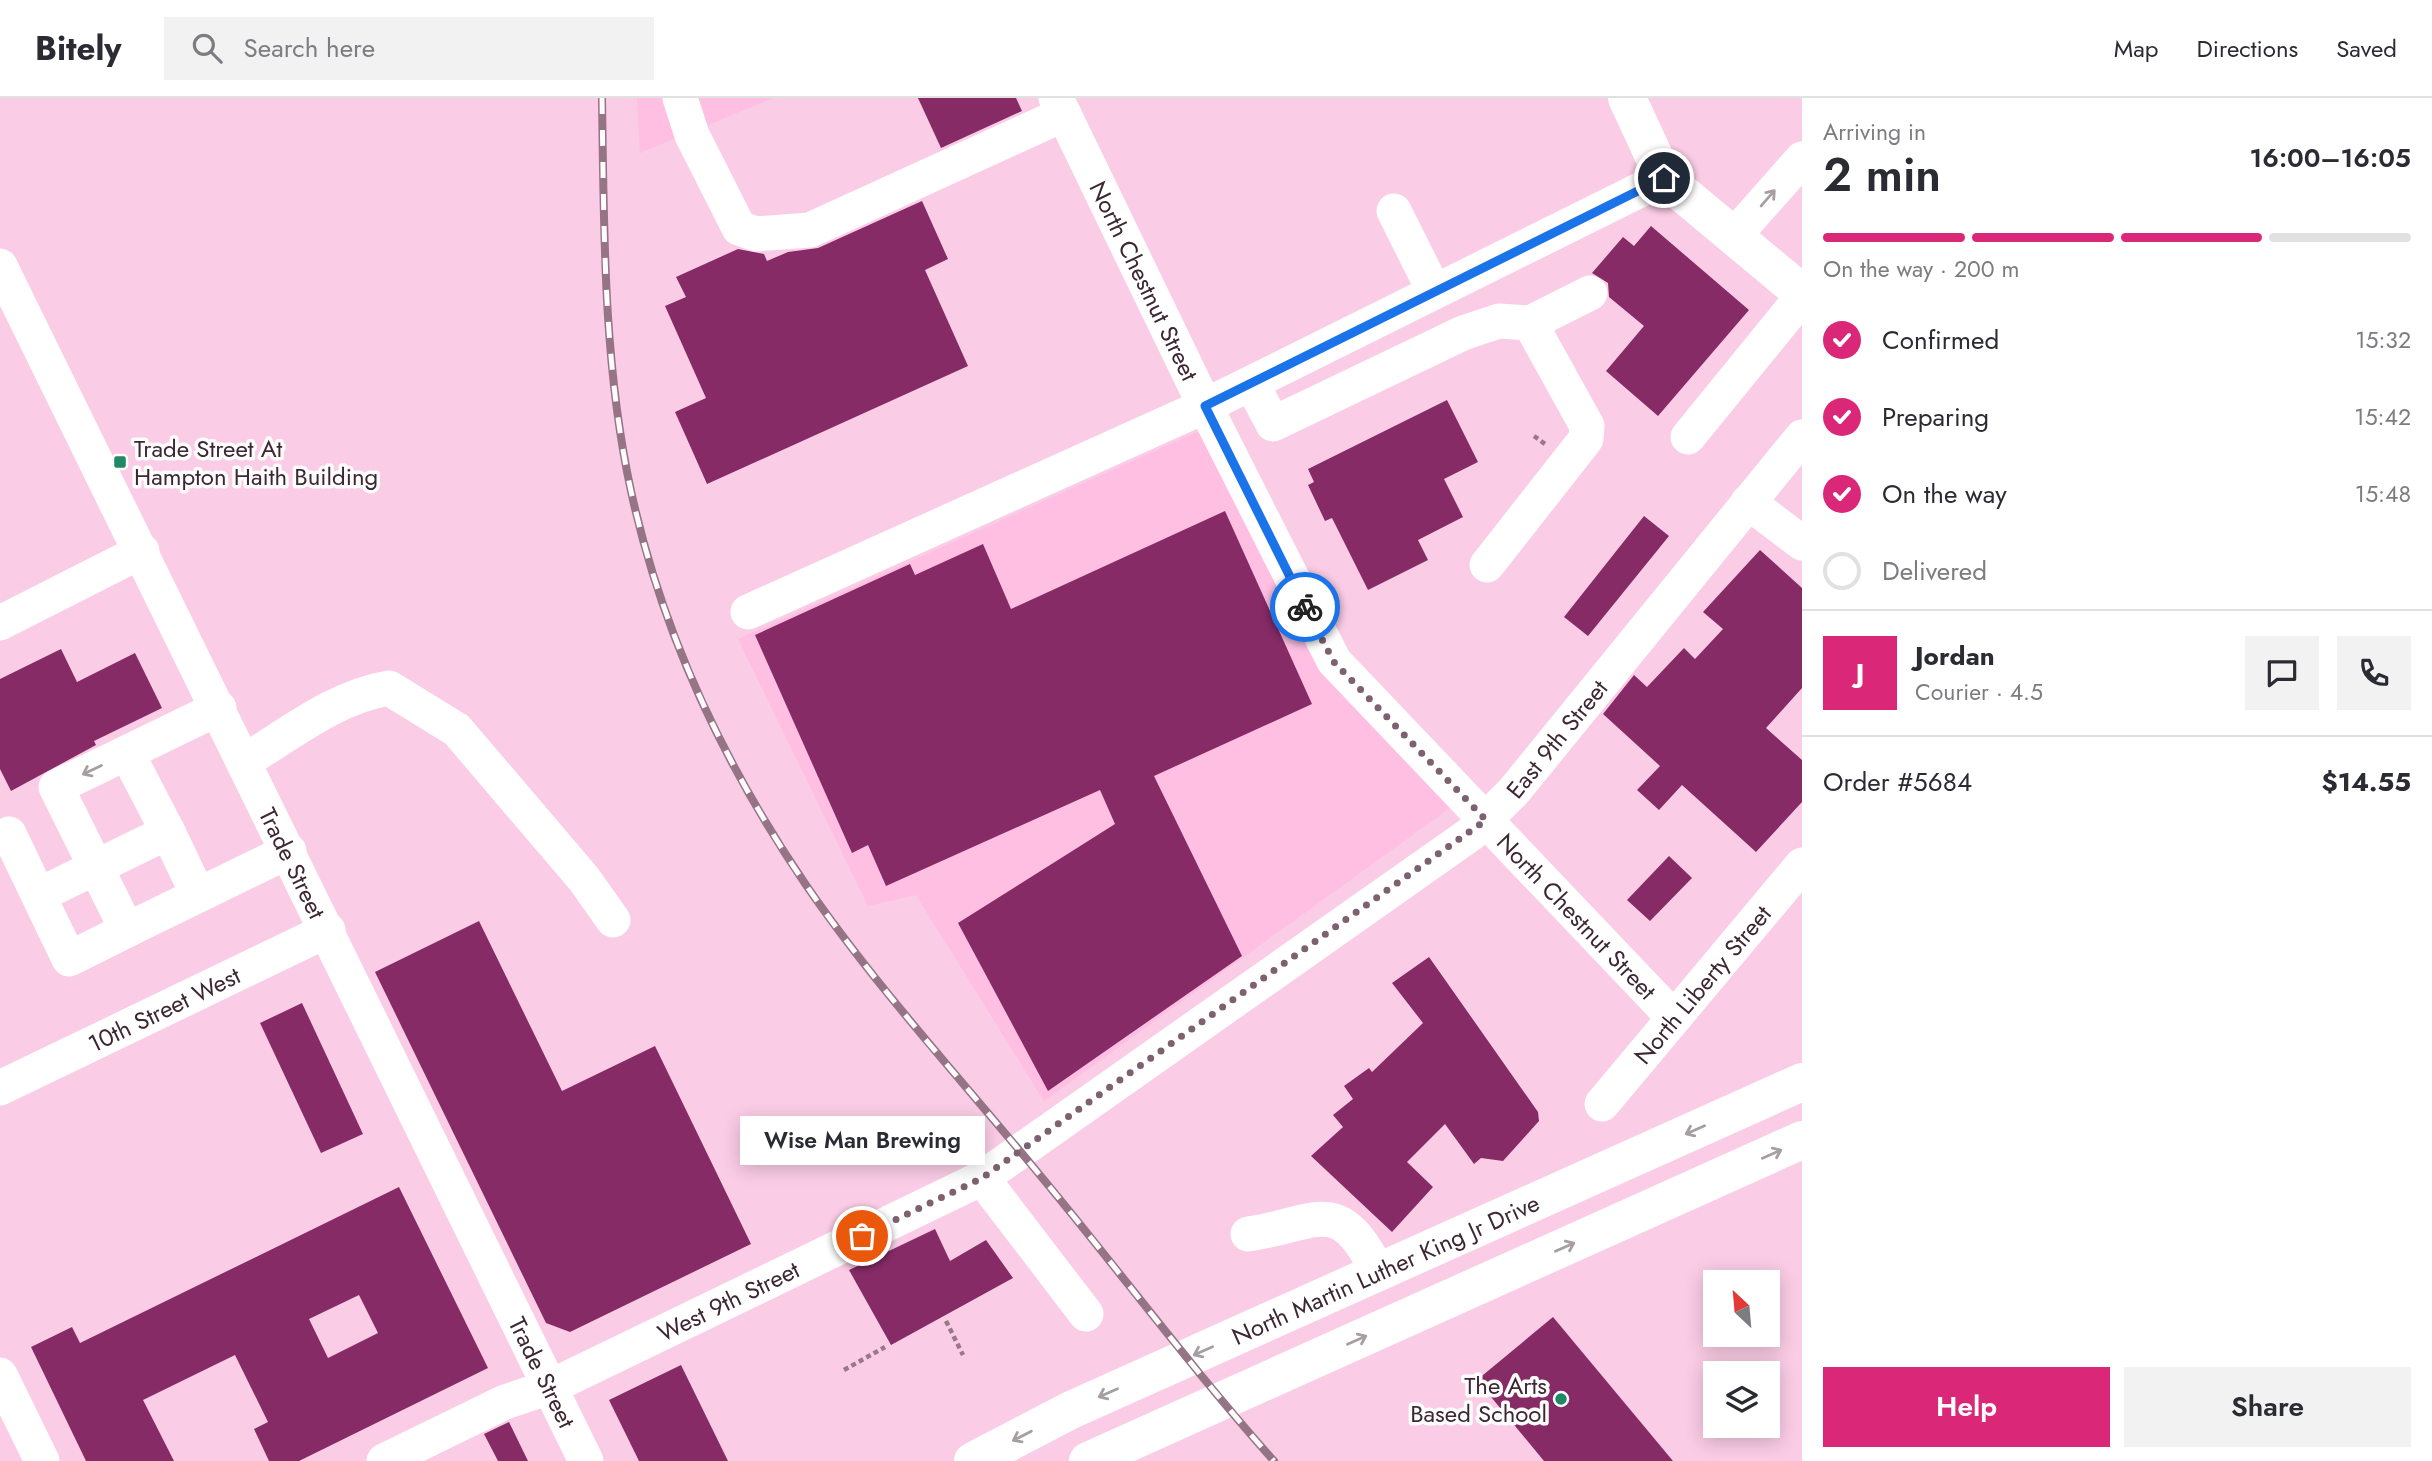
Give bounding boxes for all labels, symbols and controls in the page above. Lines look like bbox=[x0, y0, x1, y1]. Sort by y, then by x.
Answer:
search box bbox=[164, 17, 654, 80]
text: Bitely bbox=[35, 25, 122, 72]
icon: search bbox=[188, 29, 226, 67]
text: Search here bbox=[244, 29, 375, 67]
text: Map bbox=[2114, 31, 2159, 66]
text: Directions bbox=[2197, 31, 2298, 66]
text: Saved bbox=[2336, 31, 2397, 66]
text: Arriving in bbox=[1823, 115, 1926, 149]
text: 16:00–16:05 bbox=[2250, 139, 2411, 177]
text: 2 min bbox=[1823, 142, 1941, 208]
pin bbox=[1634, 148, 1694, 208]
icon: home bbox=[1645, 159, 1683, 197]
street label: North Chestnut Street bbox=[1081, 175, 1208, 387]
one-way arrow bbox=[1760, 189, 1776, 207]
text: On the way · 200 m bbox=[1823, 252, 2019, 286]
icon: check bbox=[1823, 321, 1861, 359]
text: Confirmed bbox=[1882, 321, 1999, 359]
text: 15:32 bbox=[2355, 323, 2411, 357]
icon: check bbox=[1823, 398, 1861, 436]
text: Preparing bbox=[1882, 398, 1989, 436]
text: 15:42 bbox=[2354, 400, 2411, 434]
place label: Trade Street At Hampton Haith Building bbox=[134, 431, 378, 494]
marker: Trade Street At Hampton Haith Building bbox=[112, 454, 128, 470]
icon: check bbox=[1823, 475, 1861, 513]
text: On the way bbox=[1882, 475, 2007, 513]
text: 15:48 bbox=[2355, 477, 2411, 511]
text: Delivered bbox=[1882, 552, 1987, 590]
courier bbox=[1270, 572, 1340, 642]
icon: bike bbox=[1286, 588, 1324, 626]
button: chat bbox=[2245, 636, 2319, 710]
button: phone bbox=[2337, 636, 2411, 710]
text: Jordan bbox=[1915, 637, 1995, 675]
text: J bbox=[1856, 654, 1864, 692]
street label: East 9th Street bbox=[1497, 672, 1616, 806]
text: Courier · 4.5 bbox=[1915, 675, 2043, 709]
one-way arrow bbox=[82, 763, 103, 777]
text: Order #5684 bbox=[1823, 763, 1972, 801]
text: $14.55 bbox=[2322, 763, 2411, 801]
street label: Trade Street bbox=[251, 802, 335, 925]
street label: North Chestnut Street bbox=[1489, 825, 1665, 1007]
street label: North Liberty Street bbox=[1625, 897, 1779, 1071]
street label: 10th Street West bbox=[82, 957, 246, 1061]
callout: Wise Man Brewing bbox=[740, 1117, 984, 1166]
text: Wise Man Brewing bbox=[764, 1123, 961, 1157]
one-way arrow bbox=[1685, 1124, 1706, 1137]
one-way arrow bbox=[1761, 1147, 1783, 1160]
street label: North Martin Luther King Jr Drive bbox=[1226, 1185, 1545, 1353]
pin bbox=[832, 1206, 892, 1266]
icon: bag bbox=[843, 1217, 881, 1255]
one-way arrow bbox=[1554, 1240, 1575, 1253]
street label: West 9th Street bbox=[651, 1251, 805, 1350]
north arrow bbox=[1703, 1270, 1780, 1348]
map controls bbox=[1703, 1270, 1780, 1438]
street label: Trade Street bbox=[500, 1311, 585, 1434]
one-way arrow bbox=[1346, 1333, 1368, 1346]
one-way arrow bbox=[1192, 1345, 1214, 1358]
button: layers bbox=[1703, 1361, 1780, 1438]
button: Help bbox=[1823, 1367, 2110, 1447]
button: Share bbox=[2124, 1367, 2411, 1447]
place label: The Arts Based School bbox=[1410, 1368, 1547, 1431]
one-way arrow bbox=[1098, 1387, 1119, 1400]
marker: The Arts Based School bbox=[1553, 1391, 1569, 1407]
one-way arrow bbox=[1012, 1429, 1032, 1443]

